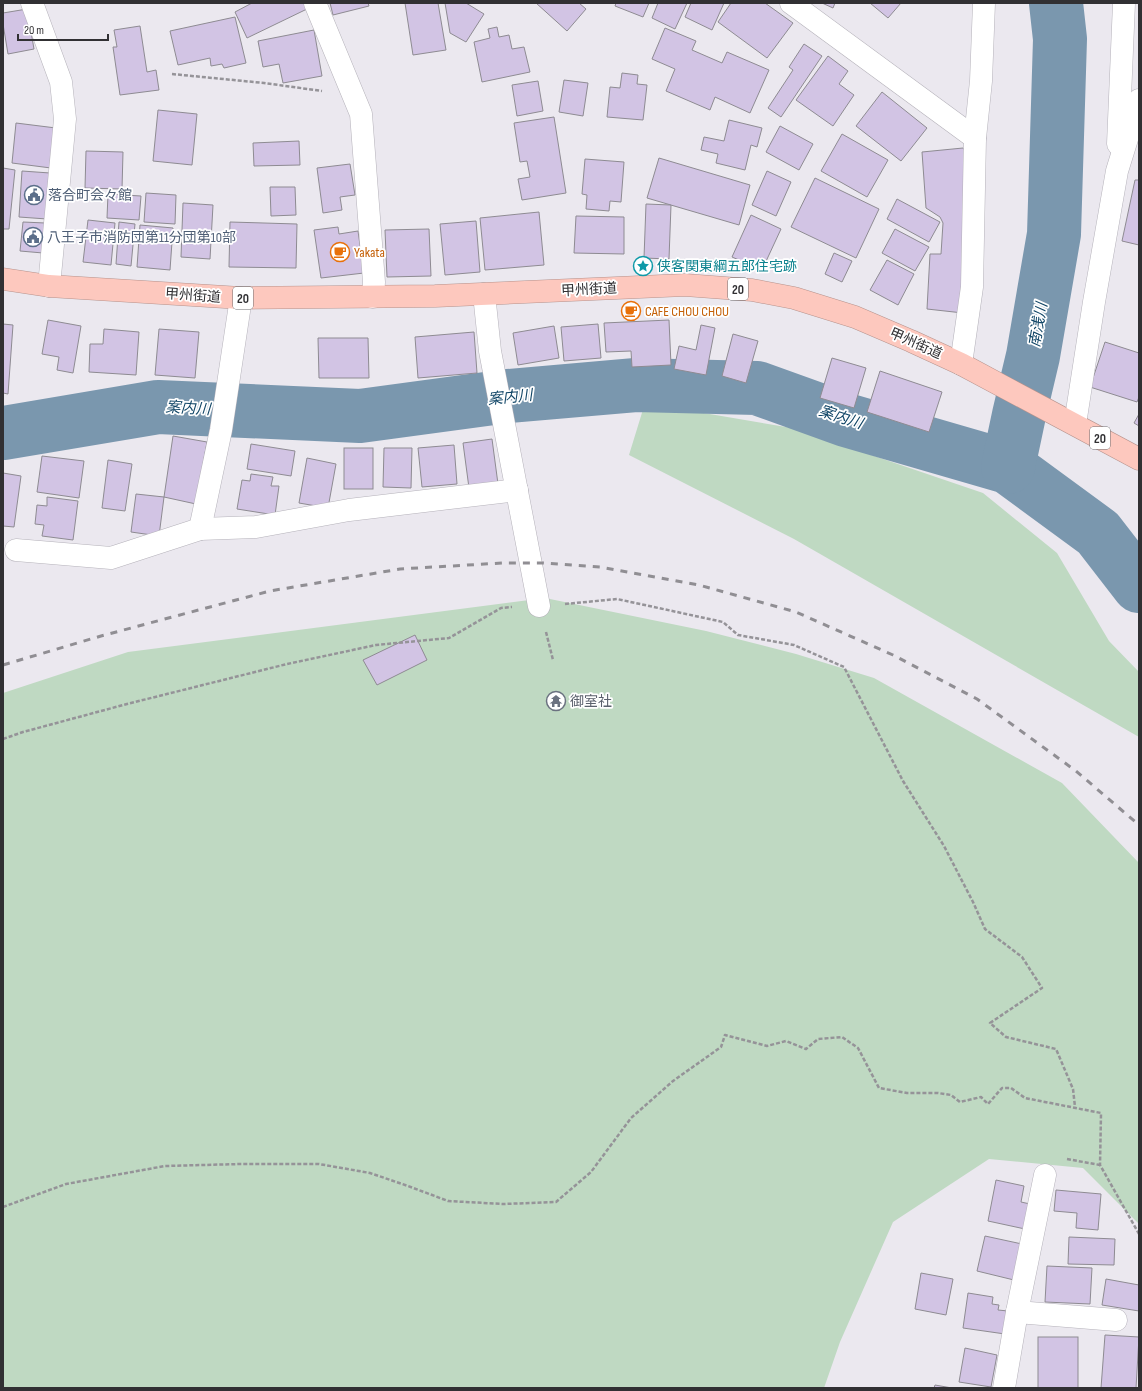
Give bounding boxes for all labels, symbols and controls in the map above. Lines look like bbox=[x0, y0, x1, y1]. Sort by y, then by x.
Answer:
scale bar bbox=[18, 16, 108, 42]
text: 20 m bbox=[24, 23, 44, 38]
public building icon: 落合町会々館 bbox=[23, 184, 45, 206]
place label: 落合町会々館 bbox=[48, 187, 132, 204]
public building icon: 八王子市消防団第11分団第10部 bbox=[22, 226, 44, 248]
place label: 八王子市消防団第11分団第10部 bbox=[47, 229, 236, 246]
cafe icon: Yakata bbox=[329, 241, 351, 263]
place label: Yakata bbox=[354, 244, 385, 261]
place icon: 侠客関東綱五郎住宅跡 bbox=[632, 255, 654, 277]
place label: 侠客関東綱五郎住宅跡 bbox=[657, 258, 797, 275]
road number: 20 bbox=[728, 278, 748, 300]
street label: 甲州街道 bbox=[561, 280, 617, 299]
street label: 甲州街道 bbox=[164, 285, 221, 306]
road number: 20 bbox=[233, 287, 253, 309]
water label: 南浅川 bbox=[1025, 299, 1052, 349]
cafe icon: CAFE CHOU CHOU bbox=[620, 300, 642, 322]
place label: CAFE CHOU CHOU bbox=[645, 303, 729, 320]
street label: 甲州街道 bbox=[887, 324, 945, 363]
water label: 案内川 bbox=[487, 385, 535, 409]
water label: 案内川 bbox=[165, 398, 213, 419]
water label: 案内川 bbox=[817, 401, 867, 434]
road number: 20 bbox=[1090, 427, 1110, 449]
temple icon: 御室社 bbox=[545, 690, 567, 712]
place label: 御室社 bbox=[570, 693, 612, 710]

